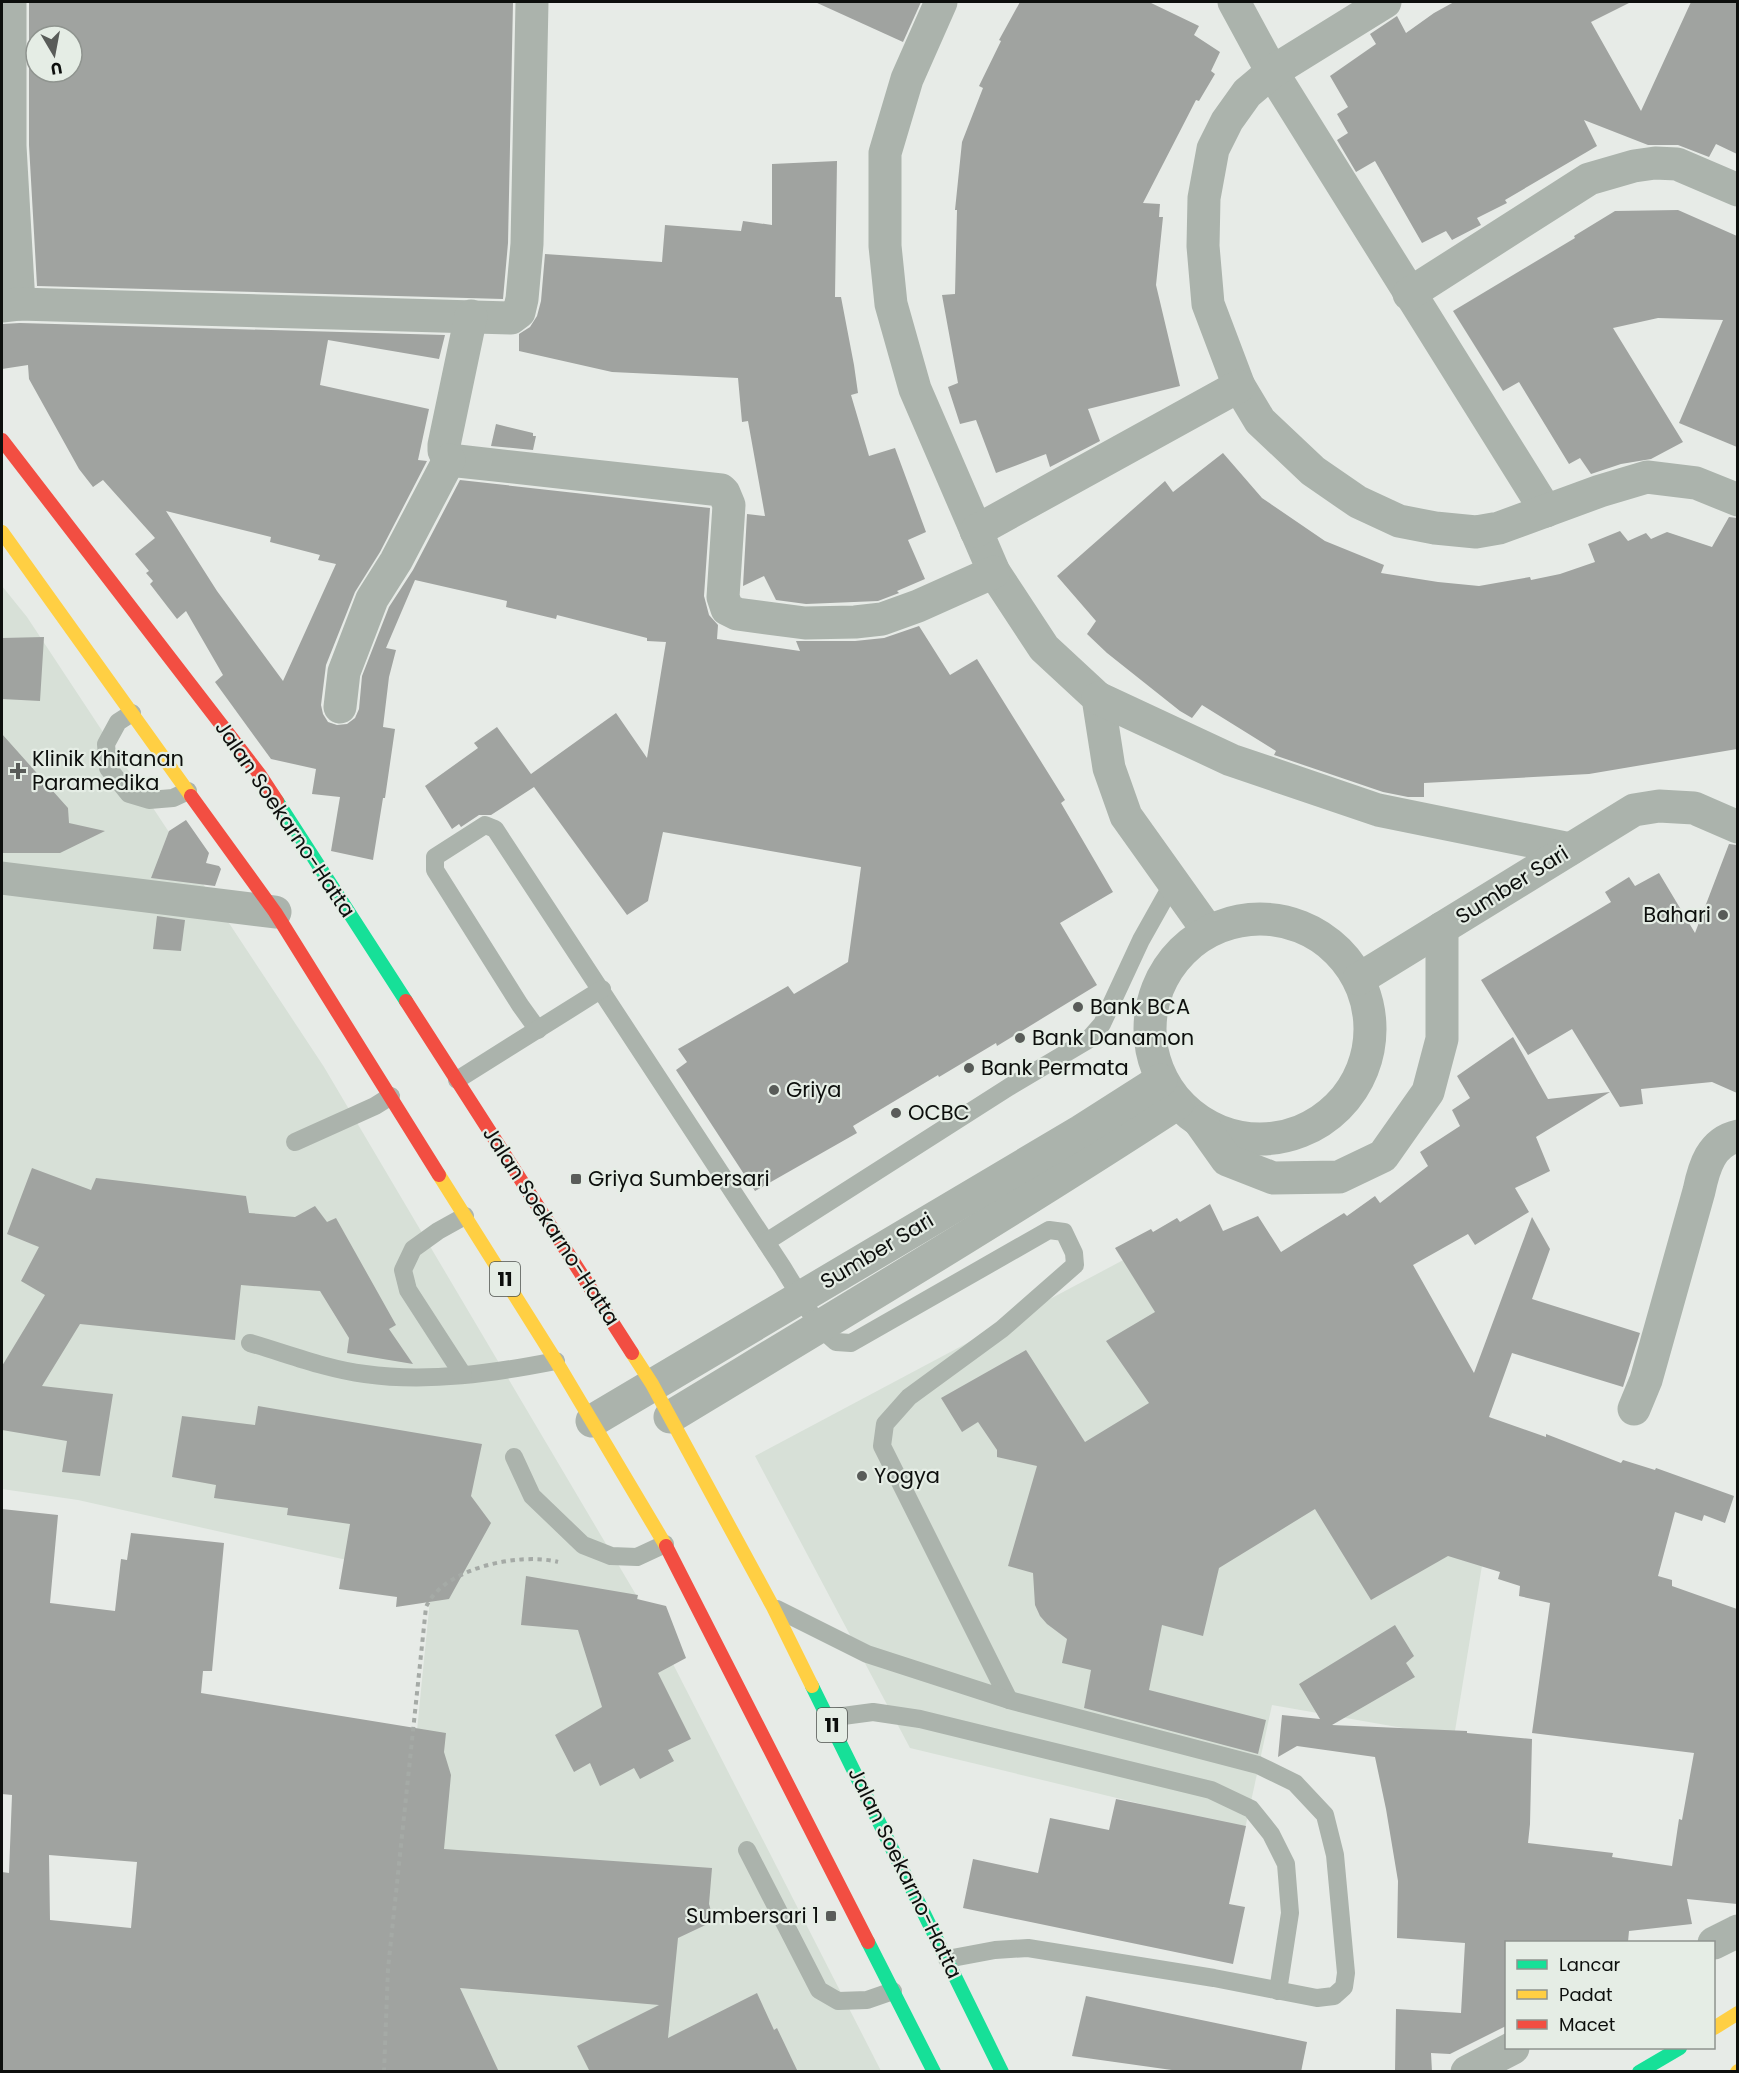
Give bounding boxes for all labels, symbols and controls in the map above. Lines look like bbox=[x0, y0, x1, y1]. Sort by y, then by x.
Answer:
north arrow bbox=[24, 24, 84, 84]
text: U bbox=[49, 56, 64, 81]
street label: Jalan Soekarno-Hatta bbox=[209, 714, 362, 923]
place label: Klinik Khitanan Paramedika bbox=[32, 744, 184, 797]
marker: Klinik Khitanan Paramedika bbox=[9, 762, 27, 780]
street label: Sumber Sari bbox=[1450, 838, 1574, 931]
place label: Bahari bbox=[1643, 900, 1711, 929]
marker: Bahari bbox=[1716, 908, 1730, 922]
place label: Bank BCA bbox=[1090, 992, 1190, 1021]
marker: Bank BCA bbox=[1071, 1000, 1085, 1014]
place label: Bank Danamon bbox=[1032, 1023, 1194, 1052]
marker: Bank Danamon bbox=[1013, 1031, 1027, 1045]
place label: Bank Permata bbox=[981, 1053, 1129, 1082]
marker: Bank Permata bbox=[962, 1061, 976, 1075]
place label: Griya bbox=[786, 1075, 841, 1104]
marker: Griya bbox=[767, 1083, 781, 1097]
place label: OCBC bbox=[908, 1098, 970, 1127]
marker: OCBC bbox=[889, 1106, 903, 1120]
street label: Jalan Soekarno-Hatta bbox=[476, 1121, 627, 1331]
place label: Griya Sumbersari bbox=[588, 1164, 770, 1193]
marker: Griya Sumbersari bbox=[569, 1172, 583, 1186]
street label: Sumber Sari bbox=[815, 1205, 939, 1296]
road number: 11 bbox=[490, 1262, 520, 1296]
place label: Yogya bbox=[874, 1461, 940, 1490]
marker: Yogya bbox=[855, 1469, 869, 1483]
road number: 11 bbox=[817, 1708, 847, 1742]
street label: Jalan Soekarno-Hatta bbox=[842, 1762, 969, 1983]
place label: Sumbersari 1 bbox=[686, 1901, 819, 1930]
marker: Sumbersari 1 bbox=[824, 1909, 838, 1923]
legend bbox=[1505, 1941, 1715, 2049]
text: Lancar bbox=[1559, 1952, 1621, 1977]
text: Padat bbox=[1559, 1982, 1612, 2007]
text: Macet bbox=[1559, 2012, 1615, 2037]

